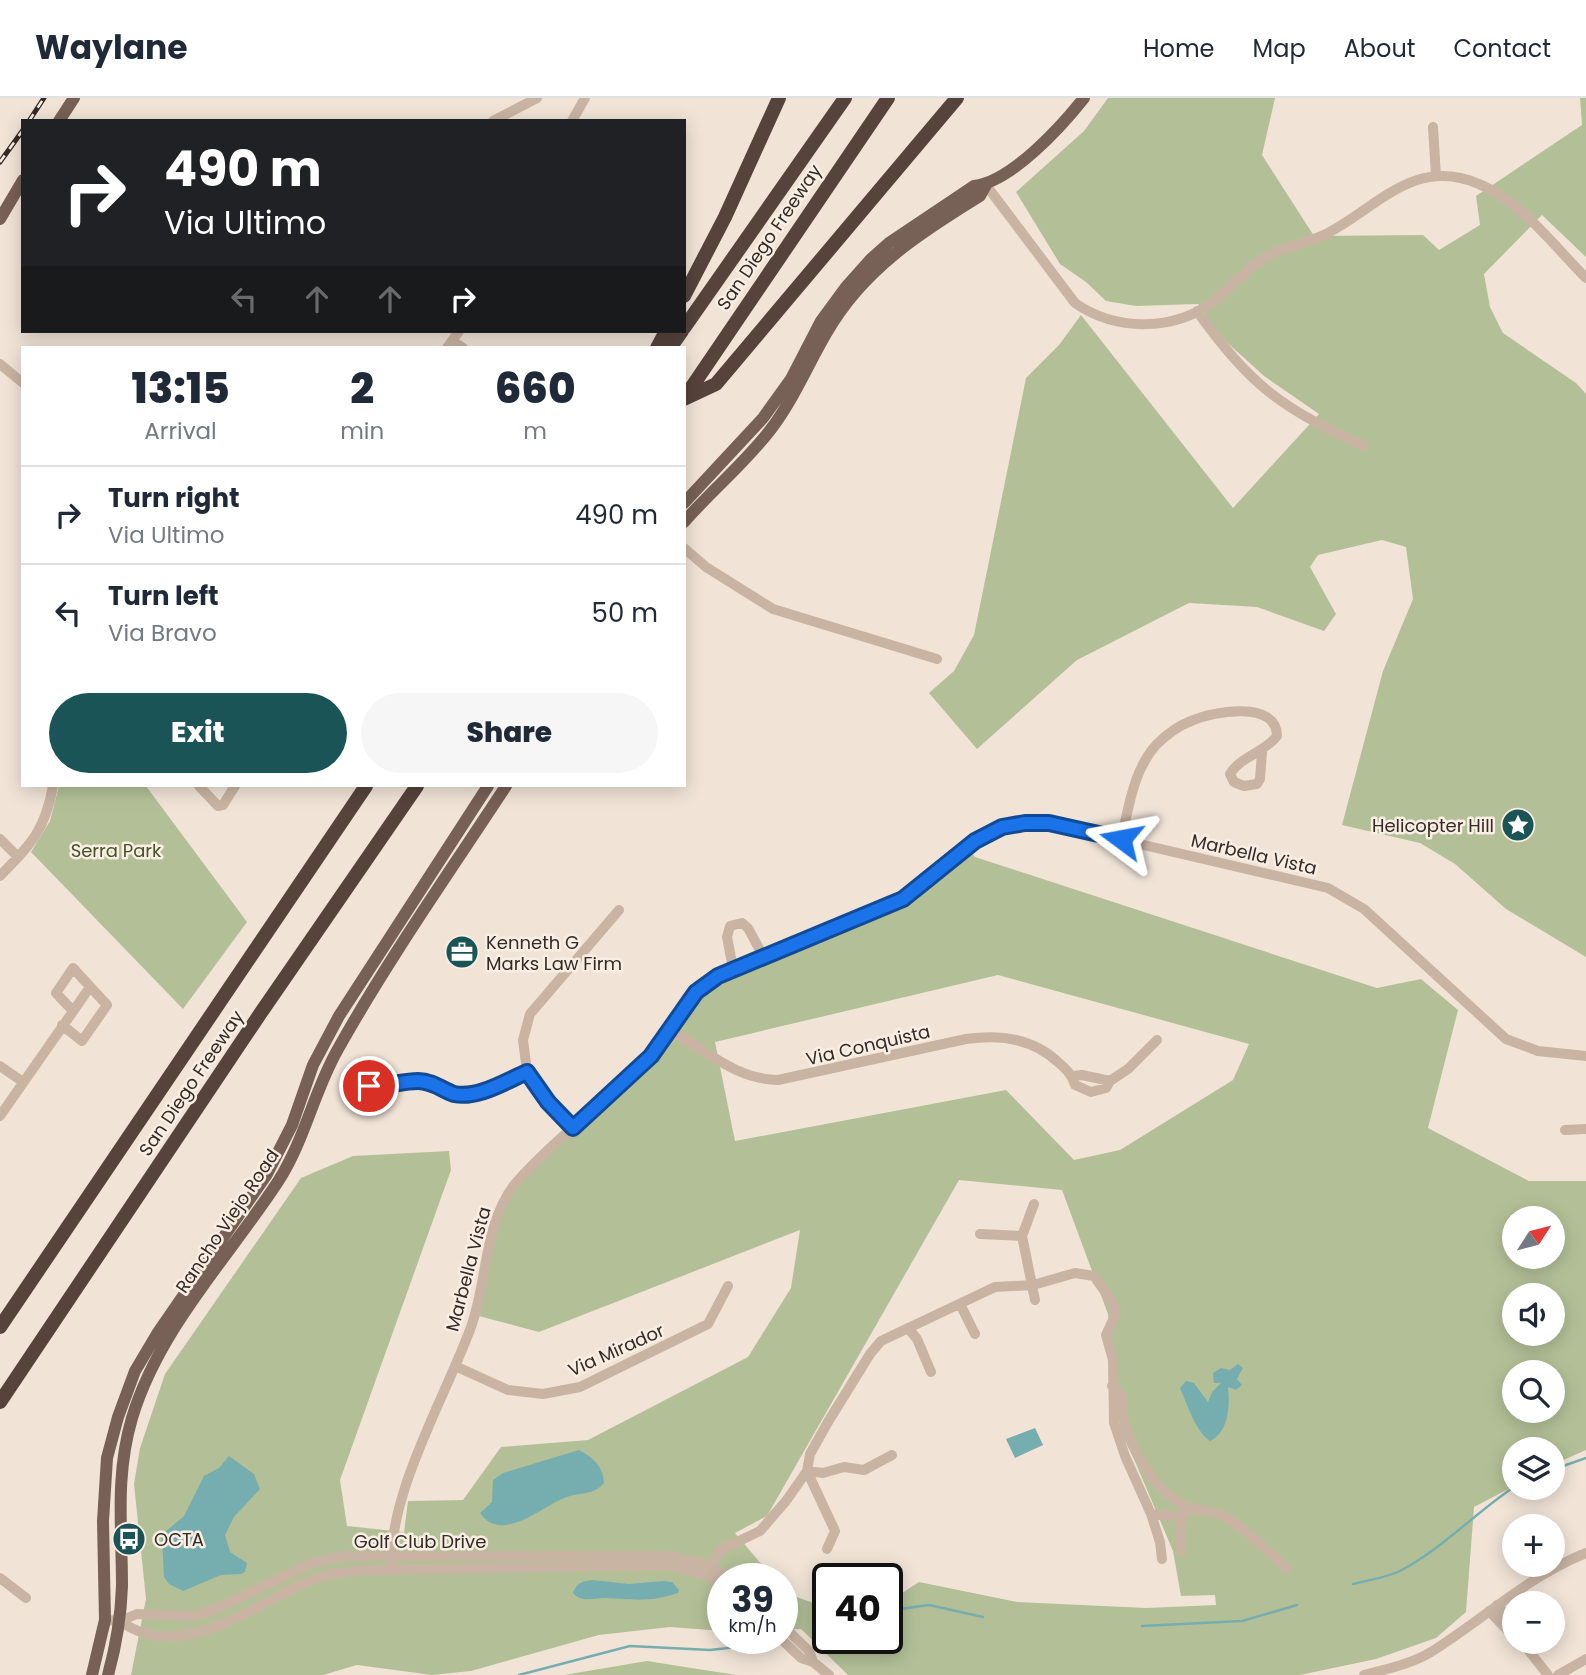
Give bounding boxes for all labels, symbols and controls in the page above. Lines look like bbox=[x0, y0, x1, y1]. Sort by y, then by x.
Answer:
text: Waylane bbox=[35, 24, 188, 71]
text: Home bbox=[1143, 32, 1215, 65]
text: Map bbox=[1253, 32, 1306, 65]
text: About bbox=[1344, 32, 1415, 65]
text: Contact bbox=[1453, 32, 1551, 65]
text: 490 m bbox=[164, 135, 322, 203]
icon: right bbox=[49, 147, 140, 238]
street label: San Diego Freeway bbox=[711, 159, 827, 315]
text: Via Ultimo bbox=[164, 200, 326, 245]
icon: left bbox=[225, 280, 263, 318]
icon: ahead bbox=[298, 280, 336, 318]
icon: ahead bbox=[371, 280, 409, 318]
icon: right bbox=[444, 280, 482, 318]
text: 13:15 bbox=[131, 359, 230, 418]
text: 2 bbox=[350, 359, 374, 418]
text: 660 bbox=[495, 359, 576, 418]
text: Arrival bbox=[144, 415, 217, 447]
text: min bbox=[340, 415, 384, 447]
text: m bbox=[523, 415, 547, 447]
text: Turn right bbox=[108, 480, 240, 516]
icon: right bbox=[49, 496, 87, 534]
text: 490 m bbox=[575, 497, 658, 533]
text: Via Ultimo bbox=[108, 519, 225, 551]
text: Turn left bbox=[108, 578, 219, 614]
icon: left bbox=[49, 594, 87, 632]
text: 50 m bbox=[592, 595, 658, 631]
text: Via Bravo bbox=[108, 617, 217, 649]
button: Exit bbox=[49, 693, 347, 773]
button: Share bbox=[361, 693, 658, 773]
position arrow bbox=[1084, 802, 1158, 876]
place icon: Helicopter Hill bbox=[1499, 806, 1537, 844]
place label: Helicopter Hill bbox=[1372, 813, 1494, 838]
street label: Marbella Vista bbox=[1189, 827, 1319, 881]
park label: Serra Park bbox=[71, 838, 162, 863]
place label: Kenneth G Marks Law Firm bbox=[486, 930, 622, 976]
office icon: Kenneth G Marks Law Firm bbox=[443, 933, 481, 971]
street label: San Diego Freeway bbox=[133, 1005, 249, 1161]
street label: Via Conquista bbox=[803, 1019, 933, 1071]
pin bbox=[339, 1056, 399, 1116]
icon: arrive bbox=[350, 1067, 388, 1105]
street label: Rancho Viejo Road bbox=[169, 1144, 285, 1298]
street label: Marbella Vista bbox=[439, 1204, 497, 1334]
north arrow bbox=[1502, 1206, 1564, 1269]
map controls bbox=[1502, 1206, 1565, 1654]
button: sound bbox=[1502, 1283, 1565, 1346]
street label: Via Mirador bbox=[564, 1318, 668, 1382]
button: search bbox=[1502, 1360, 1565, 1423]
button: layers bbox=[1502, 1437, 1565, 1500]
button: + bbox=[1502, 1514, 1565, 1577]
bus stop icon: OCTA bbox=[110, 1520, 148, 1558]
place label: OCTA bbox=[154, 1527, 204, 1552]
street label: Golf Club Drive bbox=[354, 1529, 486, 1554]
speed limit sign: 40 bbox=[812, 1563, 903, 1654]
text: 39 bbox=[731, 1575, 774, 1624]
button: − bbox=[1502, 1591, 1565, 1654]
text: km/h bbox=[729, 1613, 776, 1638]

